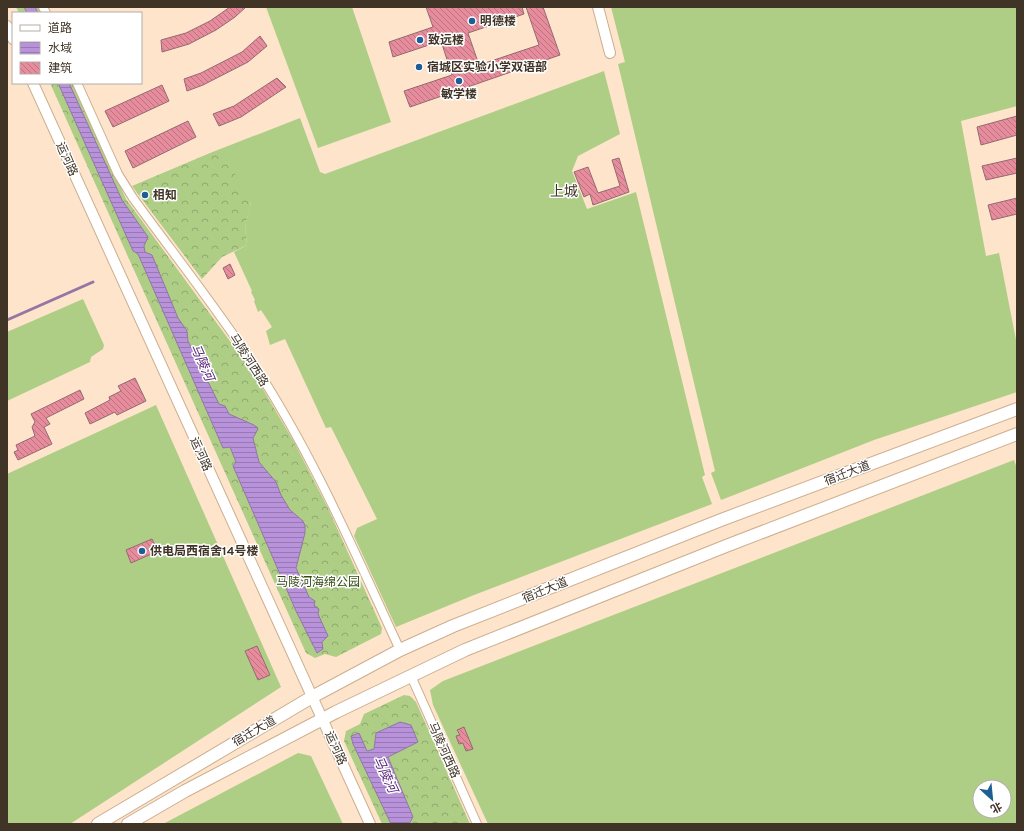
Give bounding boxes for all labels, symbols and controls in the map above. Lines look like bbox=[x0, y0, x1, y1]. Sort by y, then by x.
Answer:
legend bbox=[12, 12, 142, 84]
place label: 明德楼 bbox=[480, 14, 516, 30]
marker: 明德楼 bbox=[467, 16, 477, 26]
text: 道路 bbox=[48, 21, 72, 37]
place label: 致远楼 bbox=[428, 33, 464, 49]
marker: 致远楼 bbox=[415, 35, 425, 45]
text: 水域 bbox=[48, 41, 72, 57]
place label: 宿城区实验小学双语部 bbox=[427, 60, 547, 76]
text: 建筑 bbox=[48, 61, 72, 77]
marker: 宿城区实验小学双语部 bbox=[414, 62, 424, 72]
marker: 敏学楼 bbox=[454, 76, 464, 86]
place label: 敏学楼 bbox=[441, 87, 477, 103]
street label: 运河路 bbox=[51, 140, 81, 179]
district label: 上城 bbox=[550, 184, 578, 201]
place label: 相知 bbox=[153, 188, 177, 204]
marker: 相知 bbox=[140, 190, 150, 200]
street label: 马陵河西路 bbox=[225, 331, 271, 390]
water label: 马陵河 bbox=[186, 342, 218, 387]
street label: 运河路 bbox=[185, 435, 215, 474]
street label: 宿迁大道 bbox=[822, 458, 873, 490]
place label: 供电局西宿舍14号楼 bbox=[150, 544, 259, 560]
marker: 供电局西宿舍14号楼 bbox=[137, 546, 147, 556]
park label: 马陵河海绵公园 bbox=[276, 575, 360, 591]
street label: 宿迁大道 bbox=[520, 575, 571, 607]
street label: 宿迁大道 bbox=[230, 713, 279, 751]
street label: 马陵河西路 bbox=[424, 720, 463, 781]
street label: 运河路 bbox=[320, 729, 350, 768]
water label: 马陵河 bbox=[369, 754, 401, 799]
north arrow bbox=[972, 779, 1012, 819]
text: 北 bbox=[988, 798, 1004, 816]

